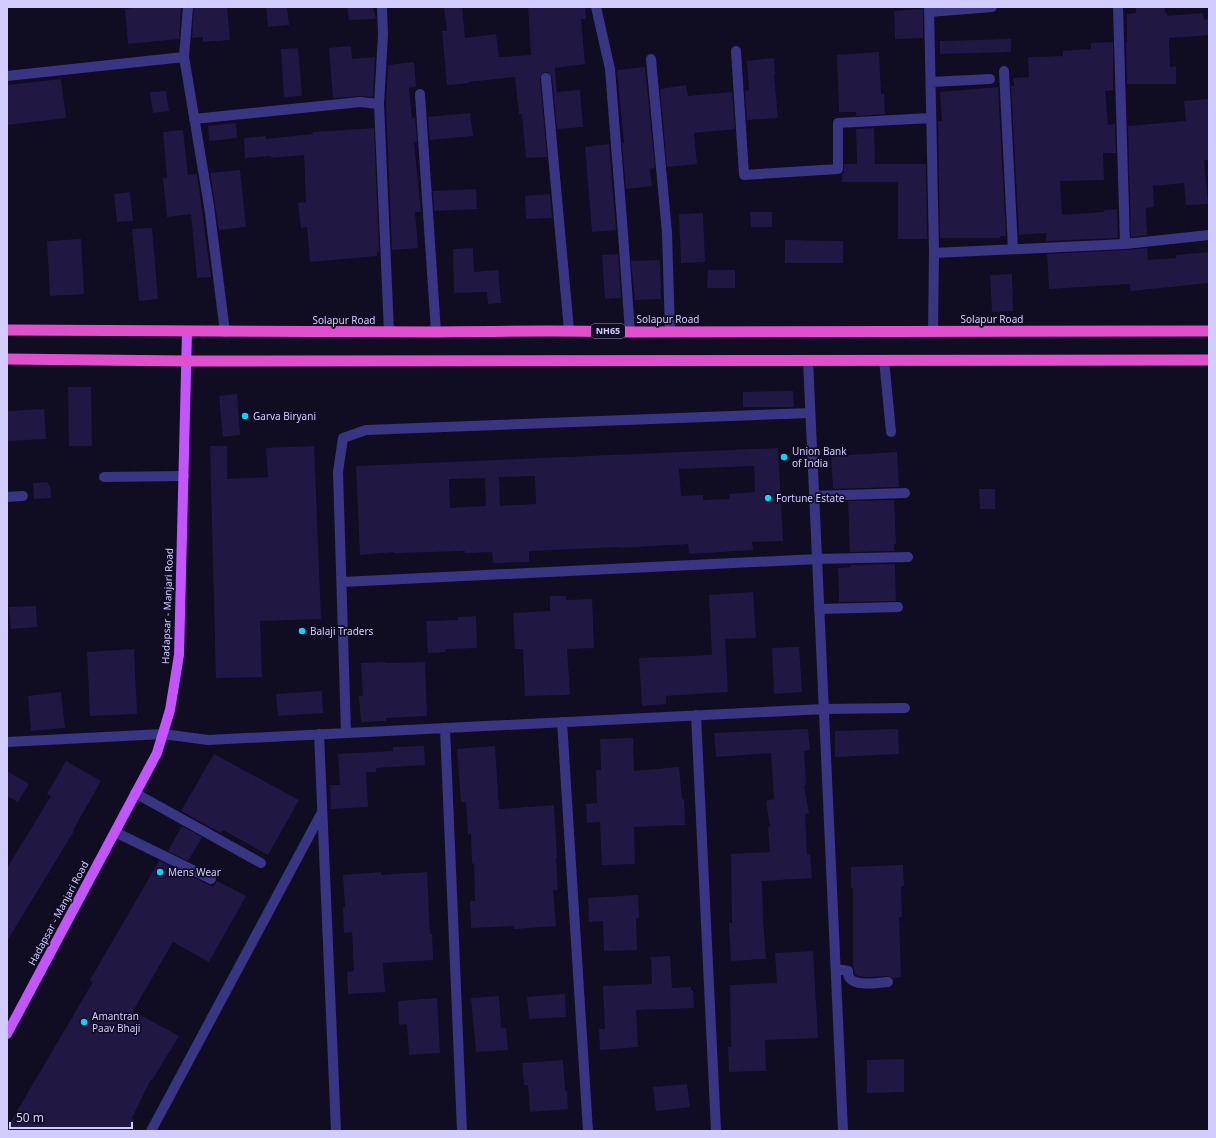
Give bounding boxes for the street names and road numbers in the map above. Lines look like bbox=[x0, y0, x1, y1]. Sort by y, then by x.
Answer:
street label: Solapur Road bbox=[637, 312, 699, 326]
street label: Solapur Road bbox=[961, 312, 1023, 326]
street label: Solapur Road bbox=[313, 313, 375, 327]
road number: NH65 bbox=[591, 324, 625, 338]
street label: Hadapsar - Manjari Road bbox=[158, 548, 176, 664]
street label: Hadapsar - Manjari Road bbox=[25, 858, 91, 968]

